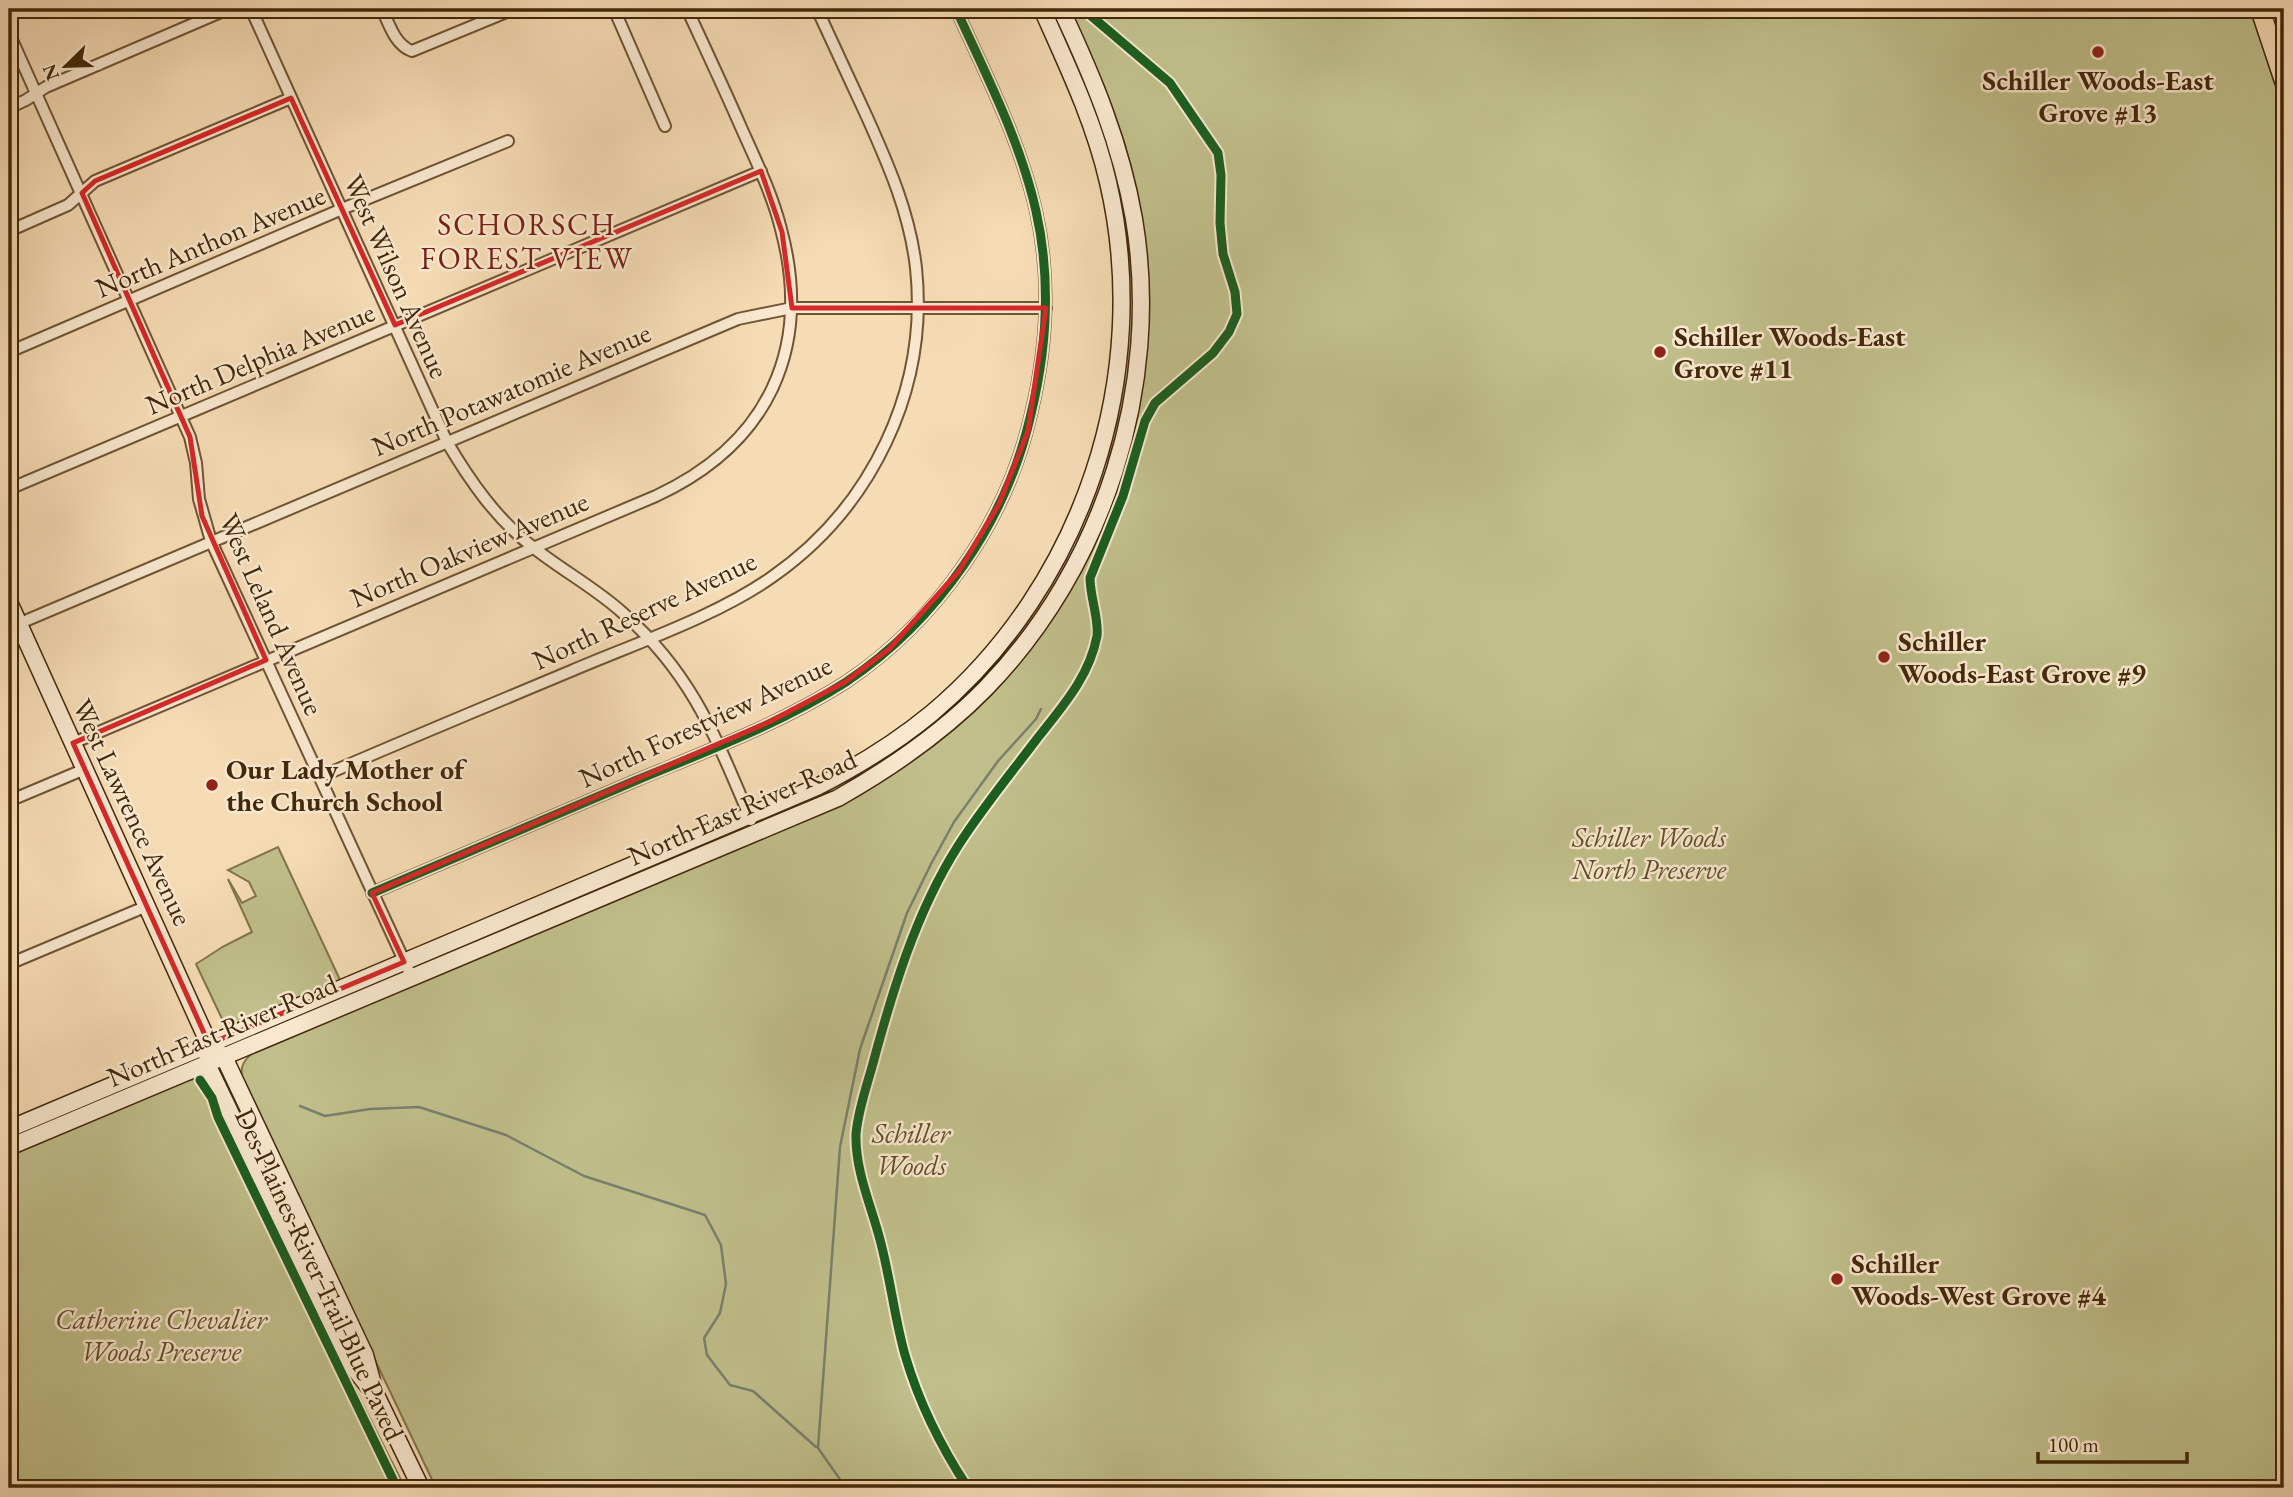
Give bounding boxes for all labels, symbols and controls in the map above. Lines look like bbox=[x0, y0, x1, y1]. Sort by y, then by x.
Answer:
north arrow bbox=[32, 32, 102, 102]
marker: Schiller Woods-East Grove #13 bbox=[2090, 44, 2106, 60]
text: N bbox=[36, 60, 65, 84]
place label: Schiller Woods-East Grove #13 bbox=[1982, 62, 2214, 130]
street label: West Wilson Avenue bbox=[336, 168, 458, 384]
street label: North Anthon Avenue bbox=[90, 176, 330, 306]
district label: SCHORSCH FOREST VIEW bbox=[420, 205, 634, 278]
street label: North Delphia Avenue bbox=[140, 293, 380, 423]
street label: North Potawatomie Avenue bbox=[366, 314, 656, 464]
place label: Schiller Woods-East Grove #11 bbox=[1674, 318, 1906, 386]
marker: Schiller Woods-East Grove #11 bbox=[1652, 344, 1668, 360]
street label: North Oakview Avenue bbox=[345, 483, 593, 615]
street label: West Leland Avenue bbox=[211, 507, 333, 721]
street label: North Reserve Avenue bbox=[526, 542, 762, 678]
place label: Schiller Woods-East Grove #9 bbox=[1898, 623, 2146, 691]
street label: North Forestview Avenue bbox=[573, 647, 837, 795]
marker: Schiller Woods-East Grove #9 bbox=[1876, 649, 1892, 665]
street label: West Lawrence Avenue bbox=[65, 693, 201, 931]
street label: North East River Road bbox=[622, 740, 863, 874]
place label: Our Lady Mother of the Church School bbox=[226, 751, 468, 819]
marker: Our Lady Mother of the Church School bbox=[204, 777, 220, 793]
park label: Schiller Woods North Preserve bbox=[1571, 819, 1727, 887]
street label: North East River Road bbox=[101, 965, 343, 1095]
street label: Des Plaines River Trail Blue Paved bbox=[227, 1102, 413, 1447]
park label: Schiller Woods bbox=[871, 1115, 952, 1183]
place label: Schiller Woods-West Grove #4 bbox=[1851, 1245, 2107, 1313]
marker: Schiller Woods-West Grove #4 bbox=[1829, 1271, 1845, 1287]
park label: Catherine Chevalier Woods Preserve bbox=[55, 1301, 268, 1369]
scale bar bbox=[2038, 1420, 2186, 1464]
text: 100 m bbox=[2048, 1431, 2099, 1458]

